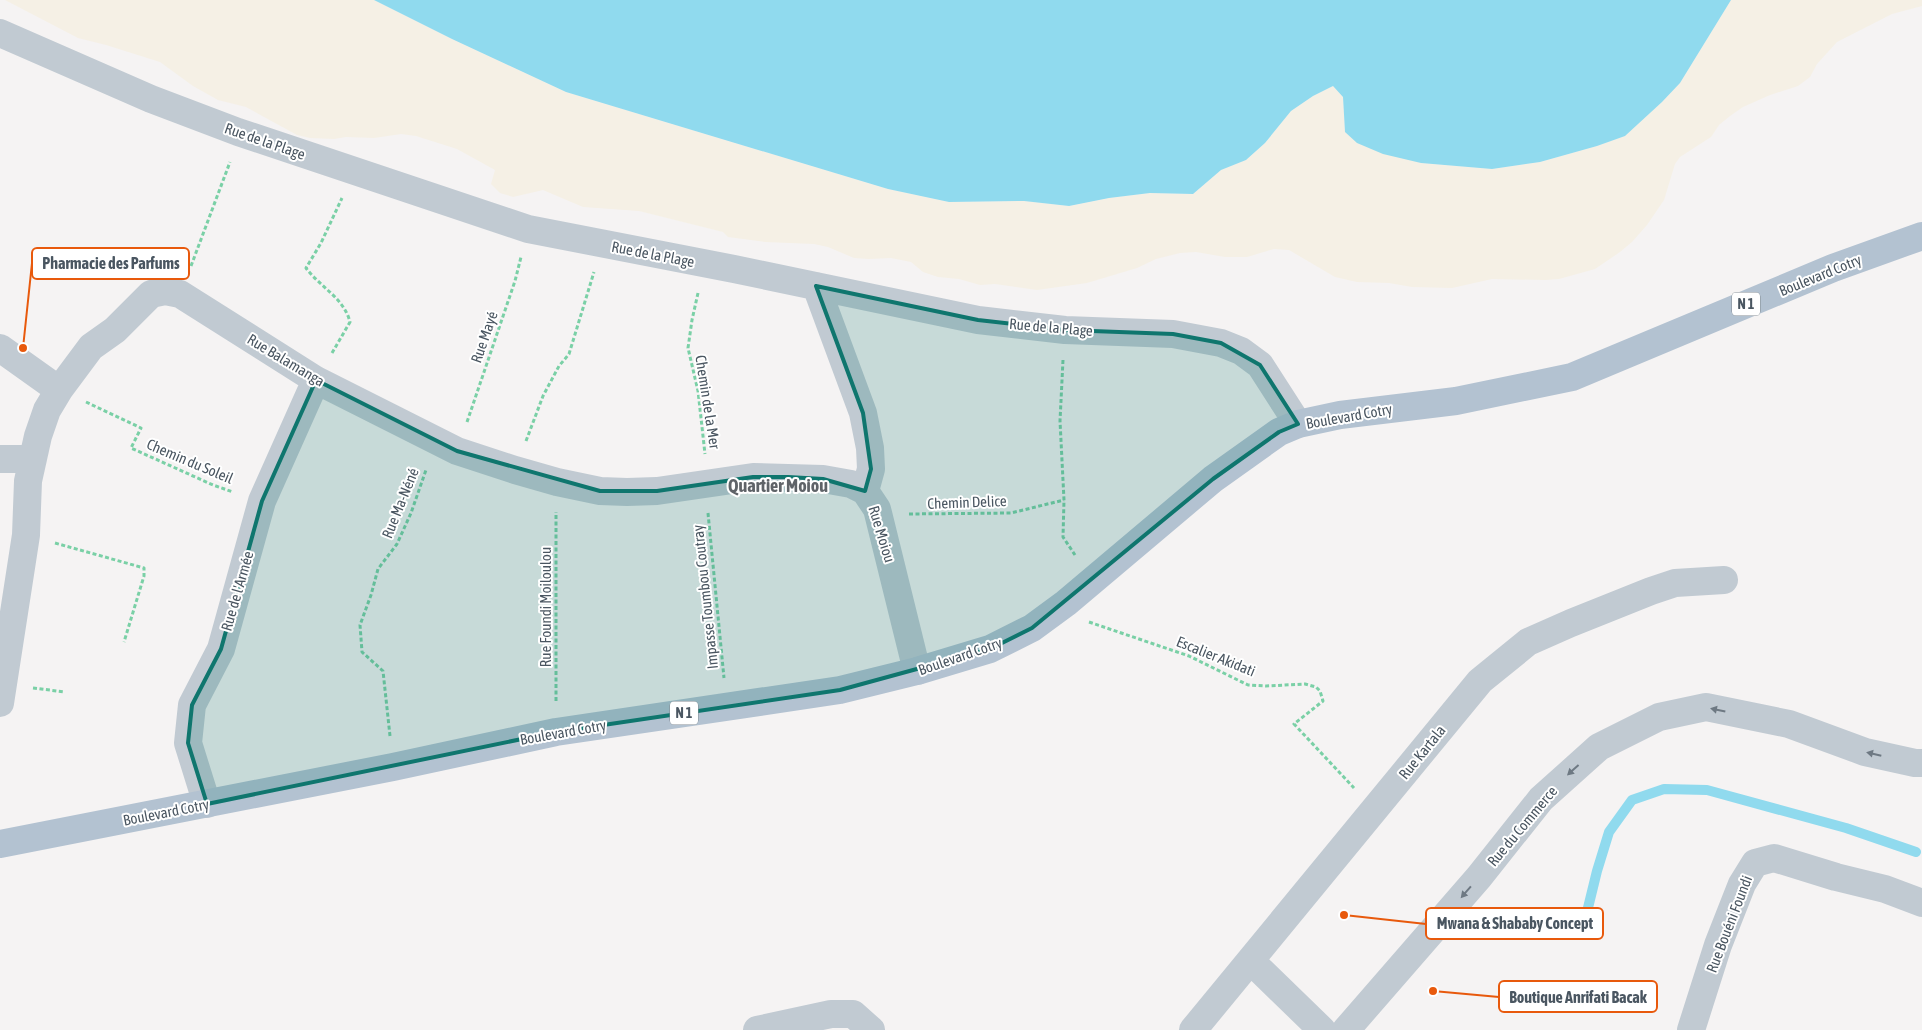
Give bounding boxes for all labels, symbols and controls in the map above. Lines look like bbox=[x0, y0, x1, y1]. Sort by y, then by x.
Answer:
street label: Rue de la Plage bbox=[223, 119, 308, 163]
street label: Rue de la Plage bbox=[610, 238, 696, 270]
callout: Pharmacie des Parfums bbox=[32, 248, 189, 279]
street label: Boulevard Cotry bbox=[1776, 251, 1864, 299]
text: Pharmacie des Parfums bbox=[42, 254, 180, 272]
road number: N 1 bbox=[1732, 292, 1760, 316]
street label: Rue Mayé bbox=[467, 309, 501, 365]
street label: Rue de la Plage bbox=[1008, 315, 1094, 339]
street label: Rue Balamanga bbox=[244, 330, 328, 390]
street label: Chemin de la Mer bbox=[692, 354, 724, 451]
street label: Boulevard Cotry bbox=[1305, 400, 1393, 432]
street label: Chemin du Soleil bbox=[144, 435, 236, 487]
street label: Rue Ma-Néné bbox=[378, 465, 422, 541]
district label: Quartier Moiou bbox=[728, 475, 828, 496]
street label: Chemin Delice bbox=[927, 492, 1007, 512]
street label: Rue Moiou bbox=[865, 504, 899, 564]
street label: Impasse Toumbou Coutray bbox=[689, 524, 721, 670]
street label: Rue Foundi Moiloulou bbox=[537, 547, 554, 667]
street label: Rue de l'Armée bbox=[218, 549, 257, 633]
street label: Escalier Akidati bbox=[1174, 632, 1258, 680]
street label: Boulevard Cotry bbox=[916, 634, 1004, 678]
road number: N 1 bbox=[670, 701, 698, 724]
one-way arrow bbox=[1710, 705, 1726, 713]
street label: Boulevard Cotry bbox=[519, 716, 607, 748]
street label: Rue Kartala bbox=[1395, 722, 1449, 782]
one-way arrow bbox=[1866, 750, 1882, 758]
one-way arrow bbox=[1568, 764, 1580, 776]
street label: Rue du Commerce bbox=[1484, 782, 1560, 869]
street label: Boulevard Cotry bbox=[122, 795, 210, 829]
street label: Rue Bouéni Foundi bbox=[1703, 873, 1755, 975]
one-way arrow bbox=[1460, 885, 1472, 897]
callout: Mwana & Shababy Concept bbox=[1426, 908, 1603, 939]
text: Mwana & Shababy Concept bbox=[1437, 914, 1594, 932]
callout: Boutique Anrifati Bacak bbox=[1499, 981, 1657, 1012]
text: Boutique Anrifati Bacak bbox=[1509, 988, 1648, 1006]

